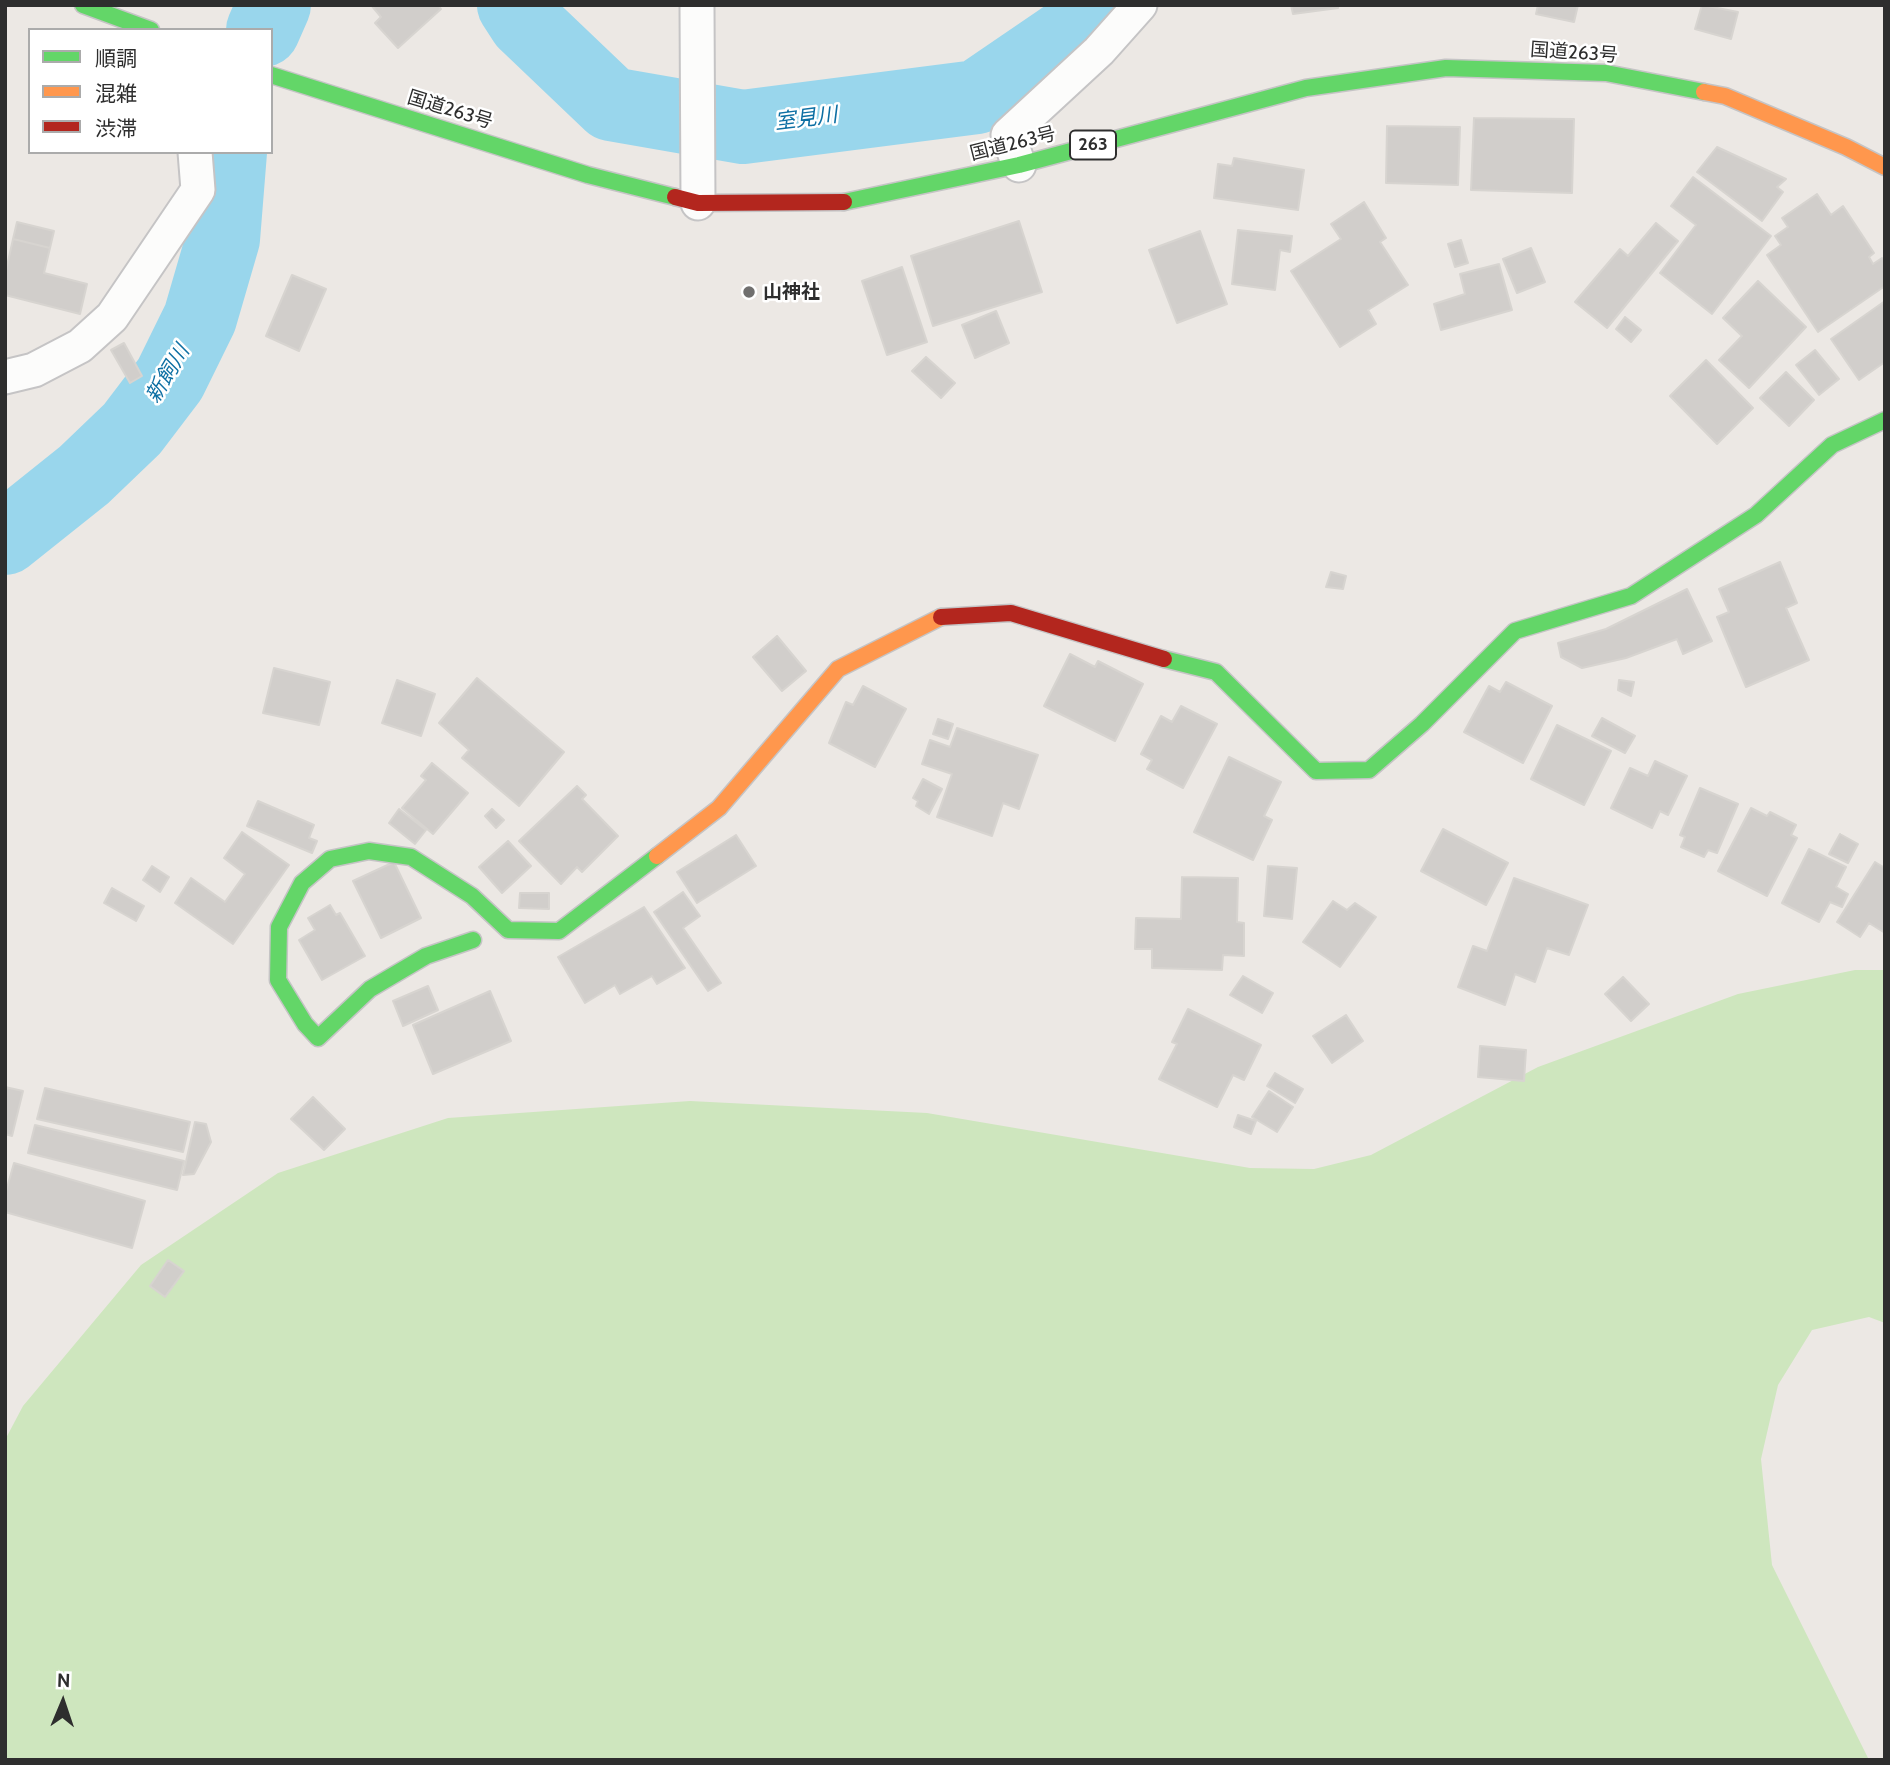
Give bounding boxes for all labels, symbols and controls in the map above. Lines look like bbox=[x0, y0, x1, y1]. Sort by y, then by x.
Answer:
legend bbox=[28, 28, 273, 154]
street label: 国道263号 bbox=[1529, 39, 1619, 67]
text: 順調 bbox=[95, 46, 137, 71]
text: 混雑 bbox=[95, 81, 137, 106]
street label: 国道263号 bbox=[405, 86, 495, 134]
water label: 室見川 bbox=[773, 103, 839, 135]
text: 渋滞 bbox=[95, 116, 137, 141]
street label: 国道263号 bbox=[968, 122, 1058, 166]
road number: 263 bbox=[1070, 130, 1116, 160]
place label: 山神社 bbox=[763, 281, 820, 303]
marker: 山神社 bbox=[741, 284, 757, 300]
water label: 新飼川 bbox=[141, 341, 195, 407]
north arrow bbox=[28, 1667, 98, 1737]
text: N bbox=[57, 1669, 71, 1692]

